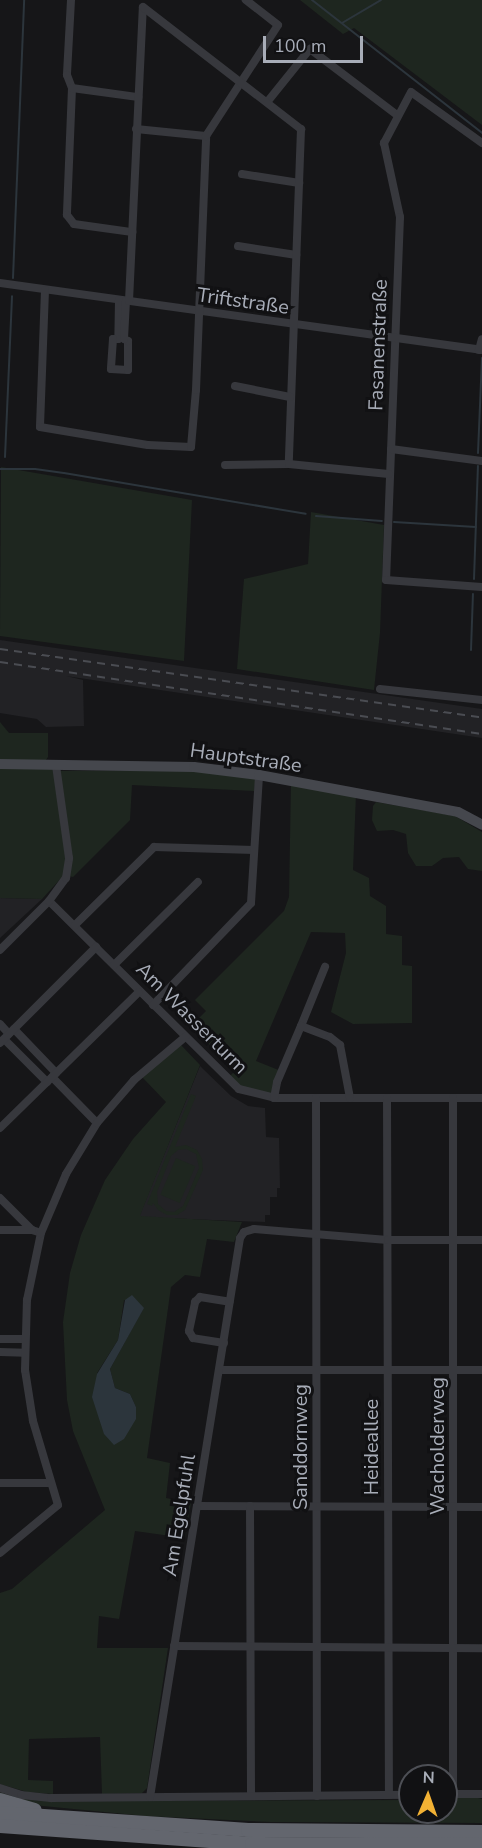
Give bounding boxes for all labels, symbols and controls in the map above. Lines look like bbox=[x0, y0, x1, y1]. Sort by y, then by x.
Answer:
scale bar bbox=[266, 24, 366, 62]
text: 100 m bbox=[274, 34, 326, 58]
street label: Fasanenstraße bbox=[364, 279, 392, 411]
street label: Triftstraße bbox=[195, 283, 291, 319]
street label: Hauptstraße bbox=[189, 738, 303, 778]
street label: Am Wasserturm bbox=[131, 957, 253, 1079]
street label: Wacholderweg bbox=[425, 1377, 449, 1515]
street label: Sanddornweg bbox=[288, 1384, 312, 1510]
street label: Heideallee bbox=[359, 1399, 383, 1495]
street label: Am Egelpfuhl bbox=[157, 1452, 201, 1578]
north arrow bbox=[398, 1764, 458, 1824]
text: N bbox=[422, 1767, 435, 1789]

